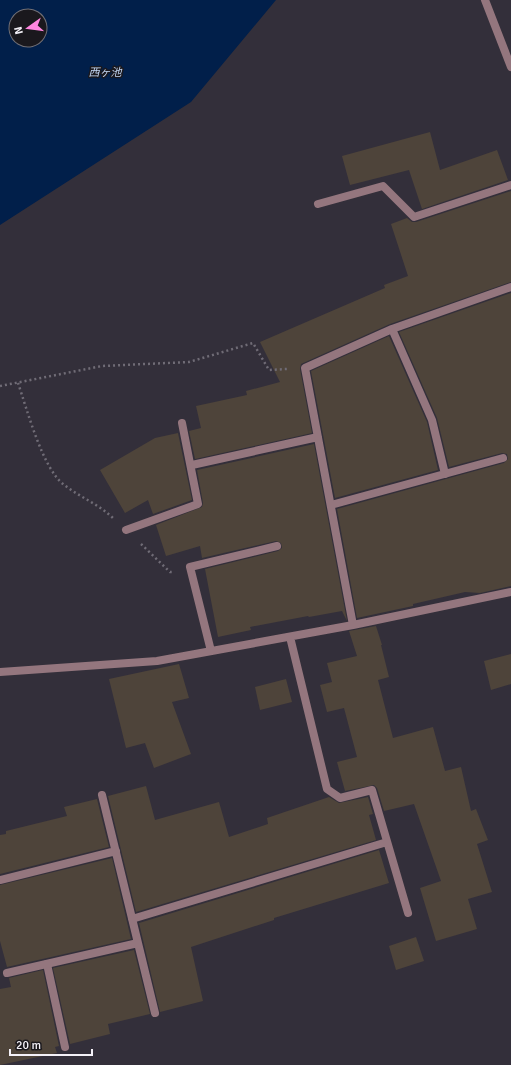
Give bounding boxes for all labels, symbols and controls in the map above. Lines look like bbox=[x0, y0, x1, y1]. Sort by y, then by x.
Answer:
north arrow bbox=[8, 8, 48, 48]
text: N bbox=[12, 25, 26, 36]
water label: 西ヶ池 bbox=[89, 66, 122, 79]
scale bar bbox=[10, 1031, 92, 1057]
text: 20 m bbox=[16, 1038, 41, 1053]

